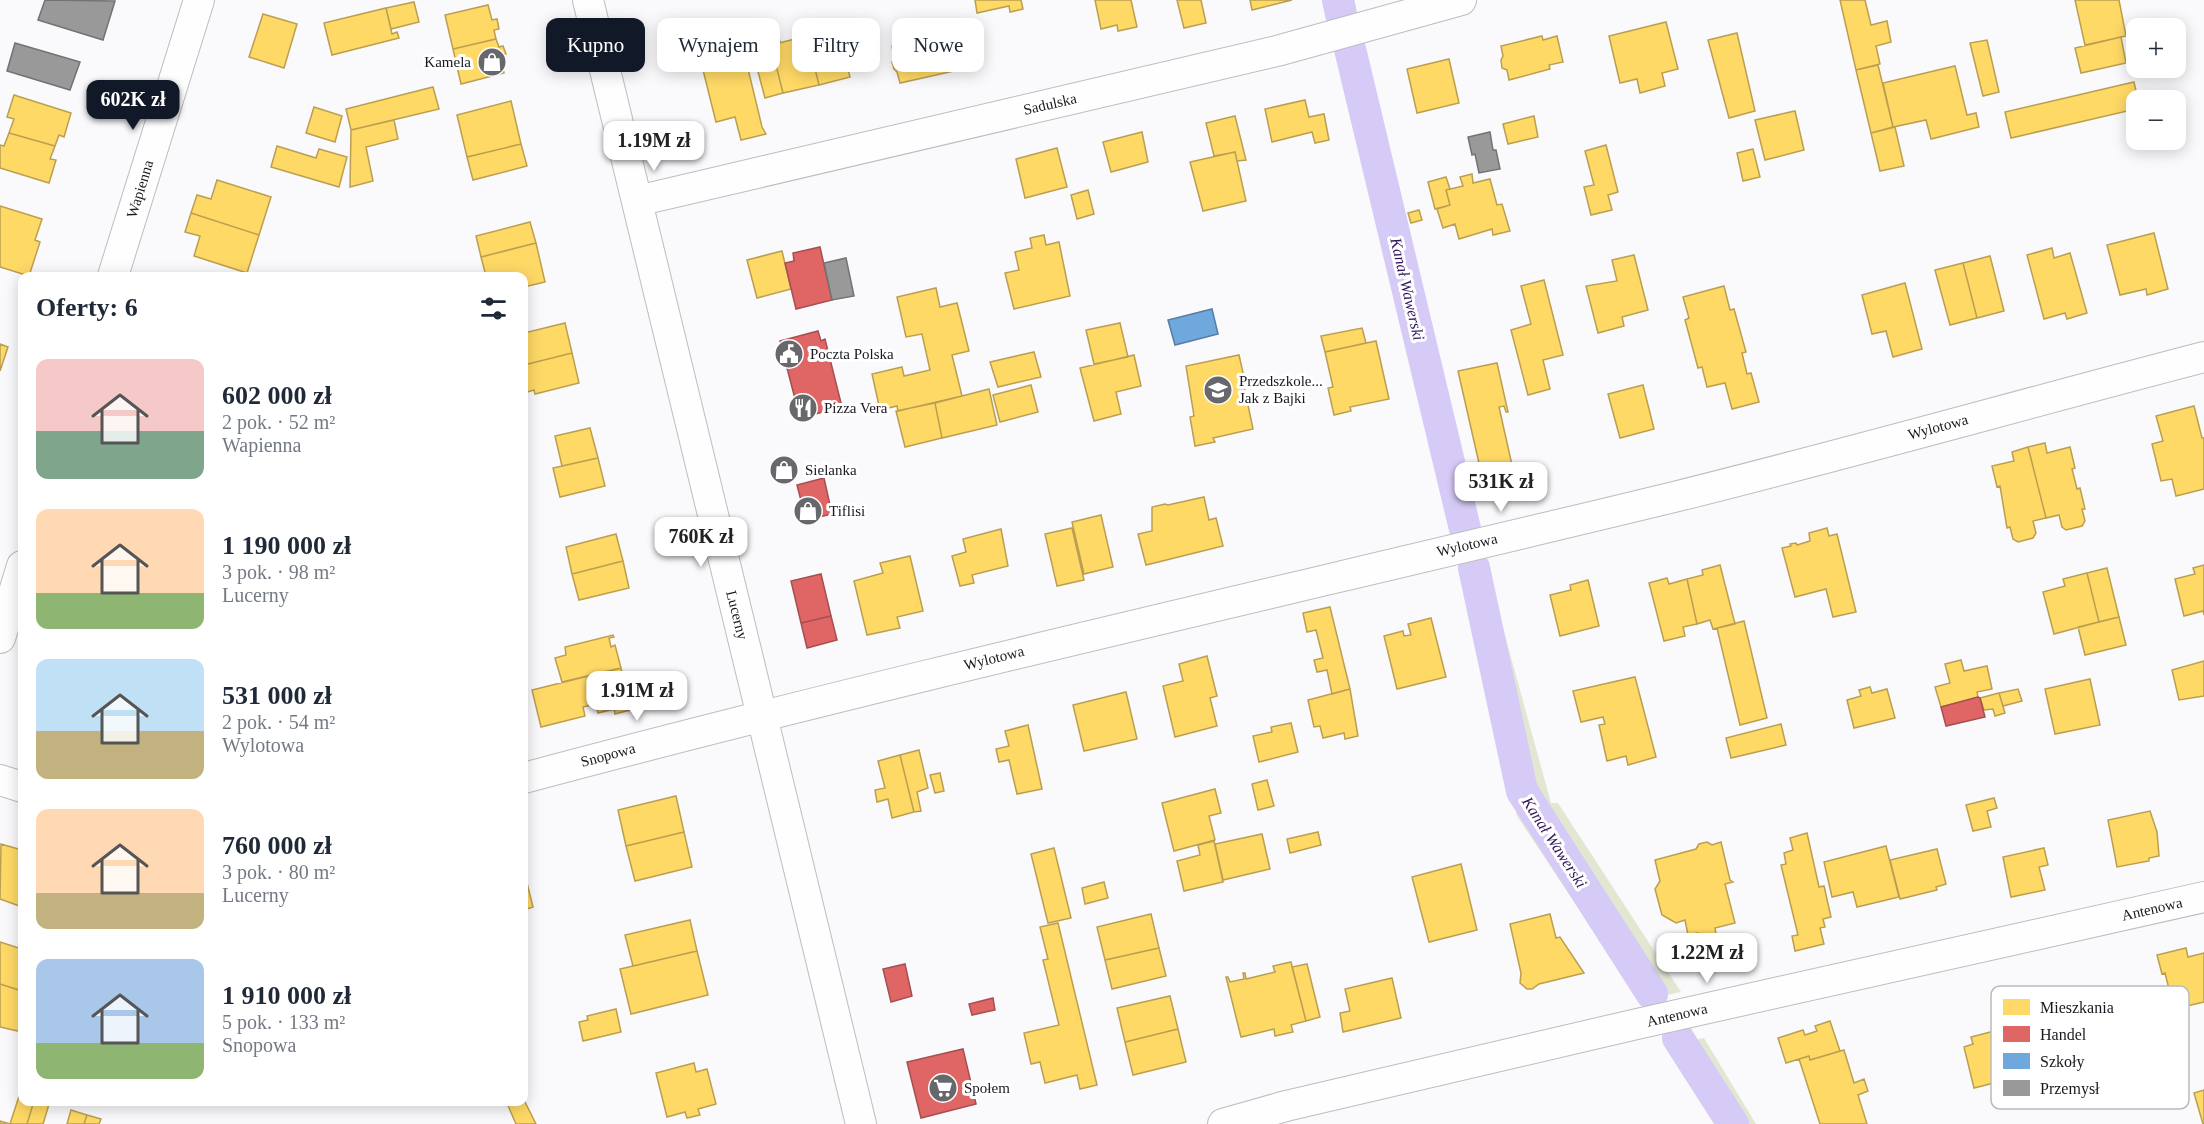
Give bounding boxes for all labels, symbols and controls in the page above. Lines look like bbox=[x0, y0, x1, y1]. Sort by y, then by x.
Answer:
chip: Kupno bbox=[546, 18, 645, 72]
chip: Wynajem bbox=[657, 18, 780, 72]
chip: Filtry bbox=[792, 18, 880, 72]
chip: Nowe bbox=[892, 18, 984, 72]
map controls bbox=[2126, 18, 2186, 150]
button: + bbox=[2126, 18, 2186, 78]
shop icon: Kamela bbox=[476, 46, 508, 78]
place label: Kamela bbox=[424, 54, 471, 70]
pin: 602K zł bbox=[78, 80, 188, 131]
text: 602K zł bbox=[101, 88, 166, 110]
street label: Sadulska bbox=[1022, 90, 1079, 118]
button: − bbox=[2126, 90, 2186, 150]
pin: 1.19M zł bbox=[592, 121, 716, 172]
text: 1.19M zł bbox=[617, 129, 691, 151]
street label: Wapienna bbox=[124, 158, 156, 220]
water label: Kanał Wawerski bbox=[1387, 235, 1428, 342]
icon: filters bbox=[477, 292, 510, 325]
text: Oferty: 6 bbox=[36, 293, 138, 322]
public building icon: Poczta Polska bbox=[773, 338, 805, 370]
place label: Poczta Polska bbox=[810, 346, 894, 362]
place label: Przedszkole... Jak z Bajki bbox=[1239, 373, 1323, 406]
school or university icon: Przedszkole... Jak z Bajki bbox=[1202, 374, 1234, 406]
text: 602 000 zł bbox=[222, 381, 332, 410]
icon: home bbox=[84, 383, 156, 455]
restaurant icon: Pizza Vera bbox=[787, 392, 819, 424]
place label: Pizza Vera bbox=[824, 400, 888, 416]
text: 2 pok. · 52 m² bbox=[222, 411, 335, 433]
street label: Wylotowa bbox=[1906, 411, 1970, 443]
text: Wapienna bbox=[222, 434, 301, 456]
shop icon: Sielanka bbox=[768, 454, 800, 486]
place label: Sielanka bbox=[805, 462, 857, 478]
pin: 531K zł bbox=[1446, 462, 1556, 513]
text: 531K zł bbox=[1469, 470, 1534, 492]
shop icon: Tiflisi bbox=[792, 495, 824, 527]
place label: Tiflisi bbox=[829, 503, 865, 519]
pin: 760K zł bbox=[646, 517, 756, 568]
text: 760K zł bbox=[669, 525, 734, 547]
street label: Wylotowa bbox=[1435, 530, 1499, 560]
text: 1 190 000 zł bbox=[222, 531, 351, 560]
icon: home bbox=[84, 533, 156, 605]
text: 3 pok. · 98 m² bbox=[222, 561, 335, 583]
text: Lucerny bbox=[222, 584, 289, 606]
street label: Lucerny bbox=[723, 589, 751, 642]
street label: Wylotowa bbox=[962, 643, 1026, 673]
pin: 1.91M zł bbox=[575, 671, 699, 722]
text: 1.91M zł bbox=[600, 679, 674, 701]
text: 531 000 zł bbox=[222, 681, 332, 710]
icon: home bbox=[84, 683, 156, 755]
text: 2 pok. · 54 m² bbox=[222, 711, 335, 733]
text: Wylotowa bbox=[222, 734, 304, 756]
street label: Snopowa bbox=[579, 740, 637, 770]
water label: Kanał Wawerski bbox=[1518, 793, 1590, 891]
text: 760 000 zł bbox=[222, 831, 332, 860]
icon: home bbox=[84, 833, 156, 905]
text: 3 pok. · 80 m² bbox=[222, 861, 335, 883]
text: Lucerny bbox=[222, 884, 289, 906]
street label: Antenowa bbox=[2120, 894, 2184, 924]
pin: 1.22M zł bbox=[1645, 933, 1769, 984]
text: 1.22M zł bbox=[1670, 941, 1744, 963]
text: 1 910 000 zł bbox=[222, 981, 351, 1010]
icon: home bbox=[84, 983, 156, 1055]
legend bbox=[1991, 986, 2189, 1109]
text: Mieszkania bbox=[2040, 999, 2114, 1016]
street label: Antenowa bbox=[1645, 1000, 1709, 1030]
text: 5 pok. · 133 m² bbox=[222, 1011, 345, 1033]
text: Handel bbox=[2040, 1026, 2087, 1043]
text: Snopowa bbox=[222, 1034, 296, 1056]
text: Szkoły bbox=[2040, 1053, 2084, 1071]
supermarket icon: Społem bbox=[927, 1072, 959, 1104]
place label: Społem bbox=[964, 1080, 1010, 1096]
text: Przemysł bbox=[2040, 1080, 2100, 1098]

